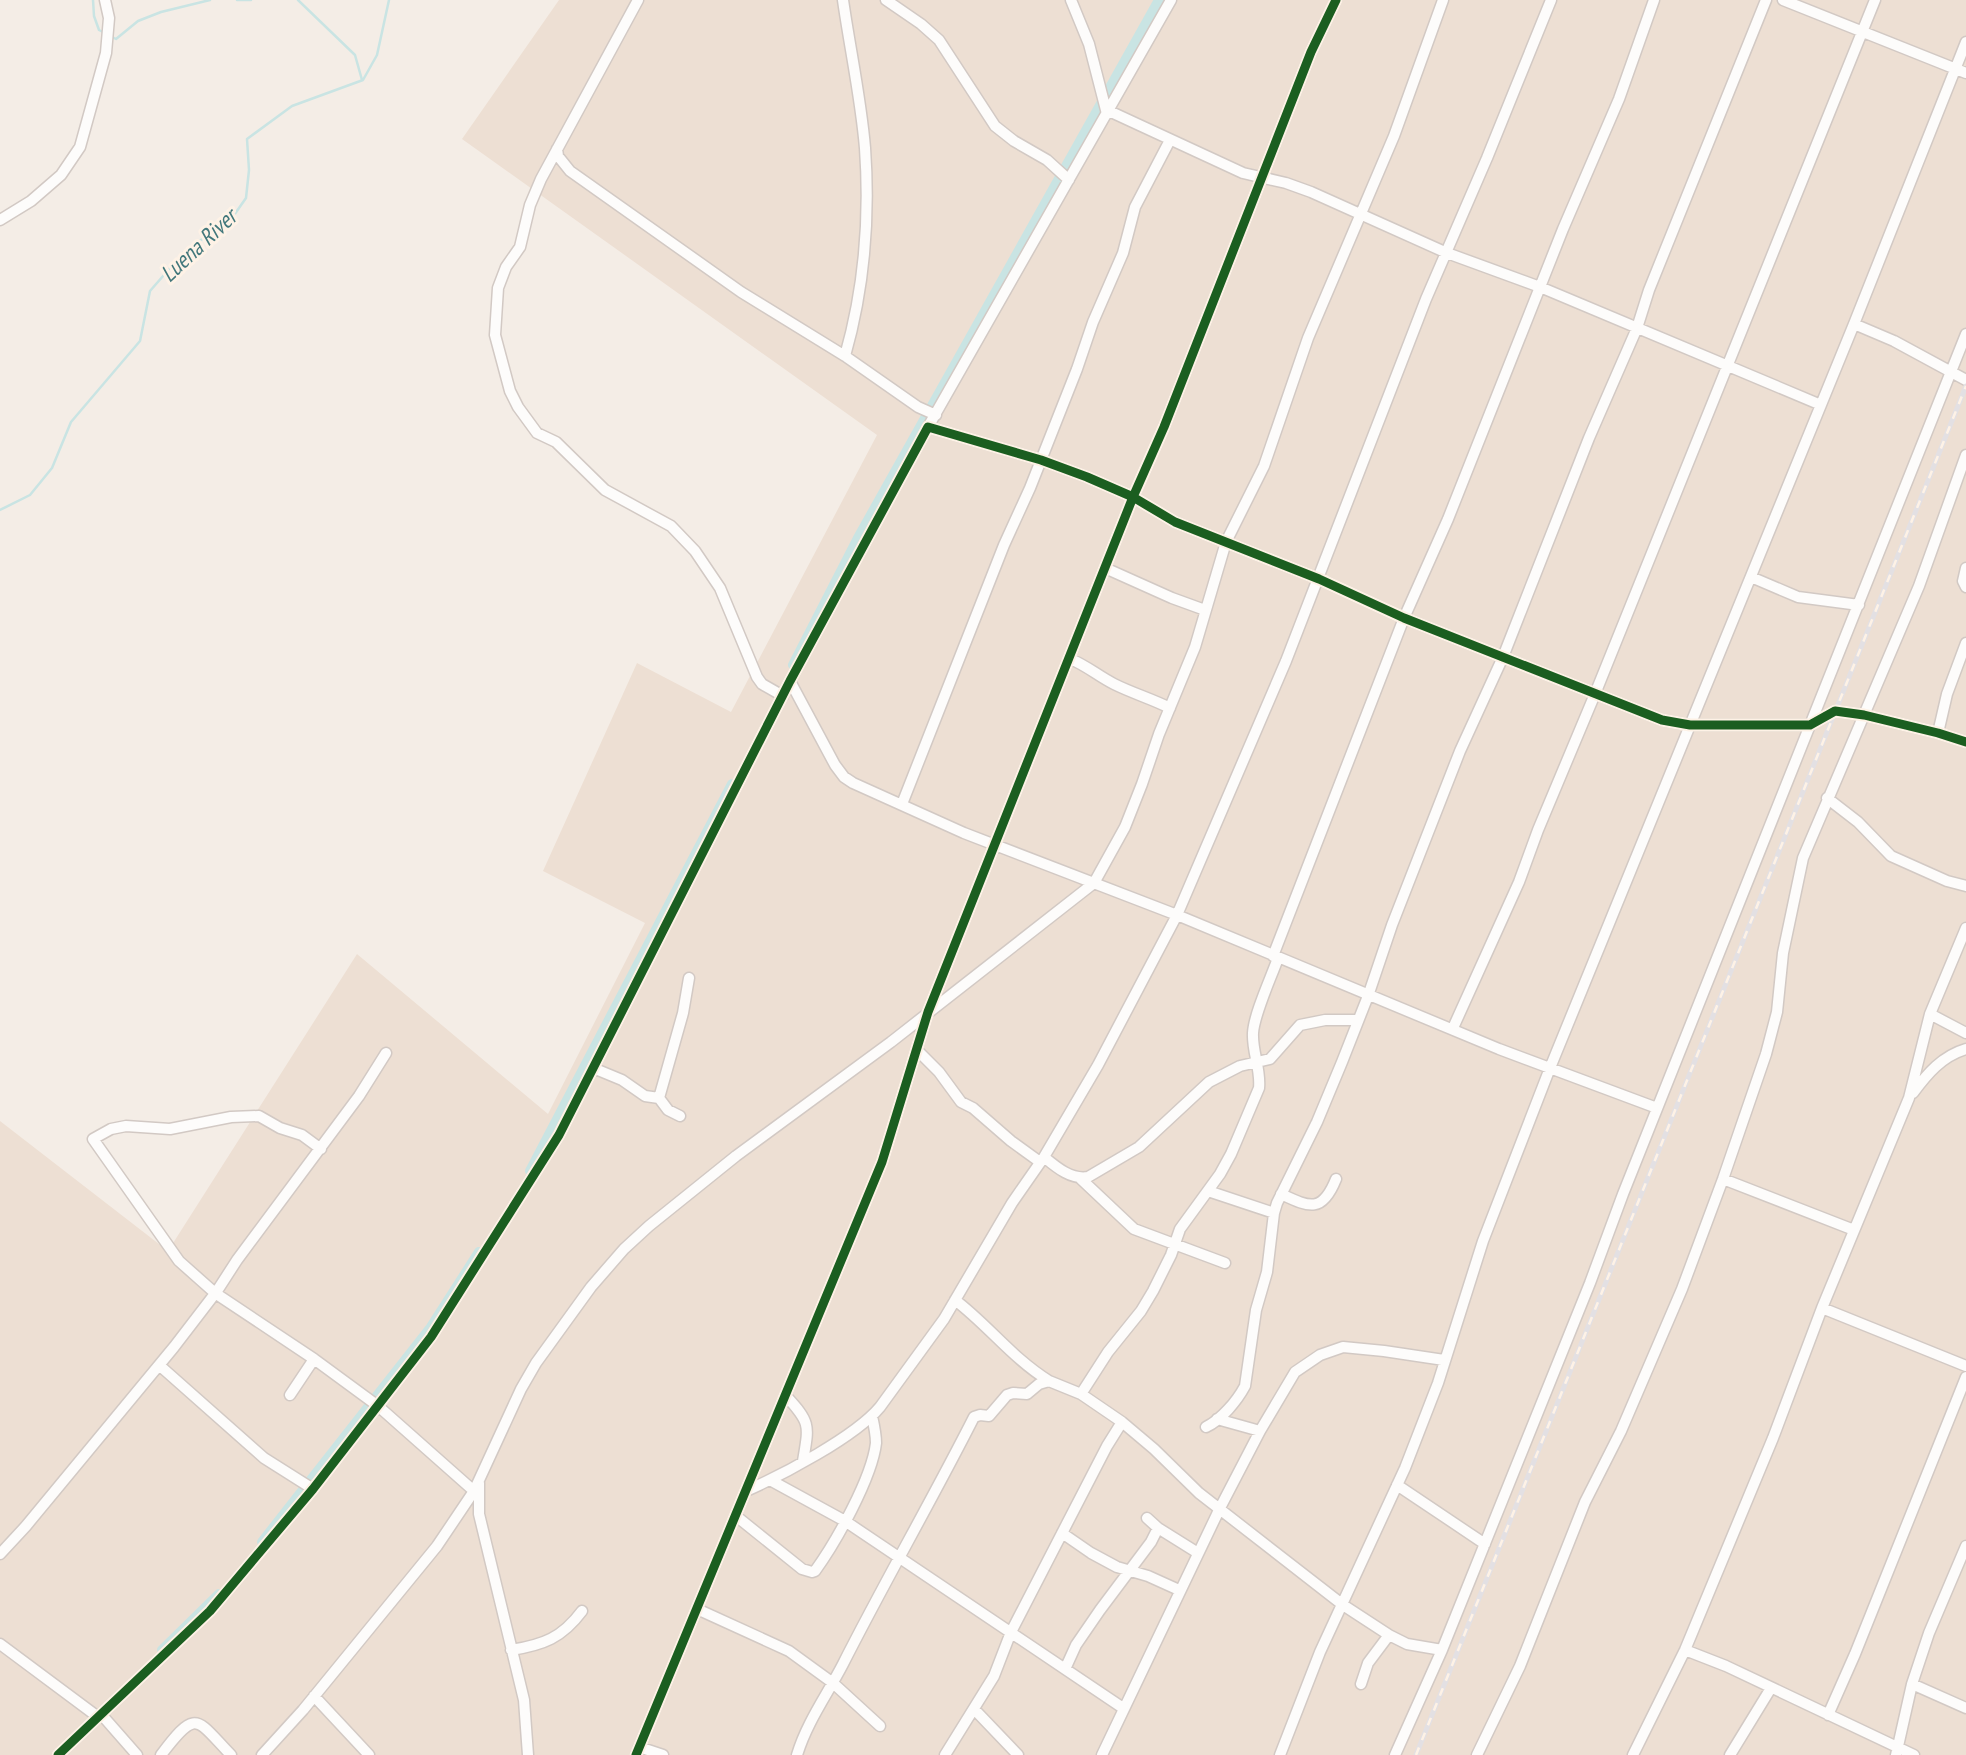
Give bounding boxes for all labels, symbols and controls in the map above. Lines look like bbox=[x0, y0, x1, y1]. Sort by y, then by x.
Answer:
water label: Luena River bbox=[154, 200, 245, 288]

